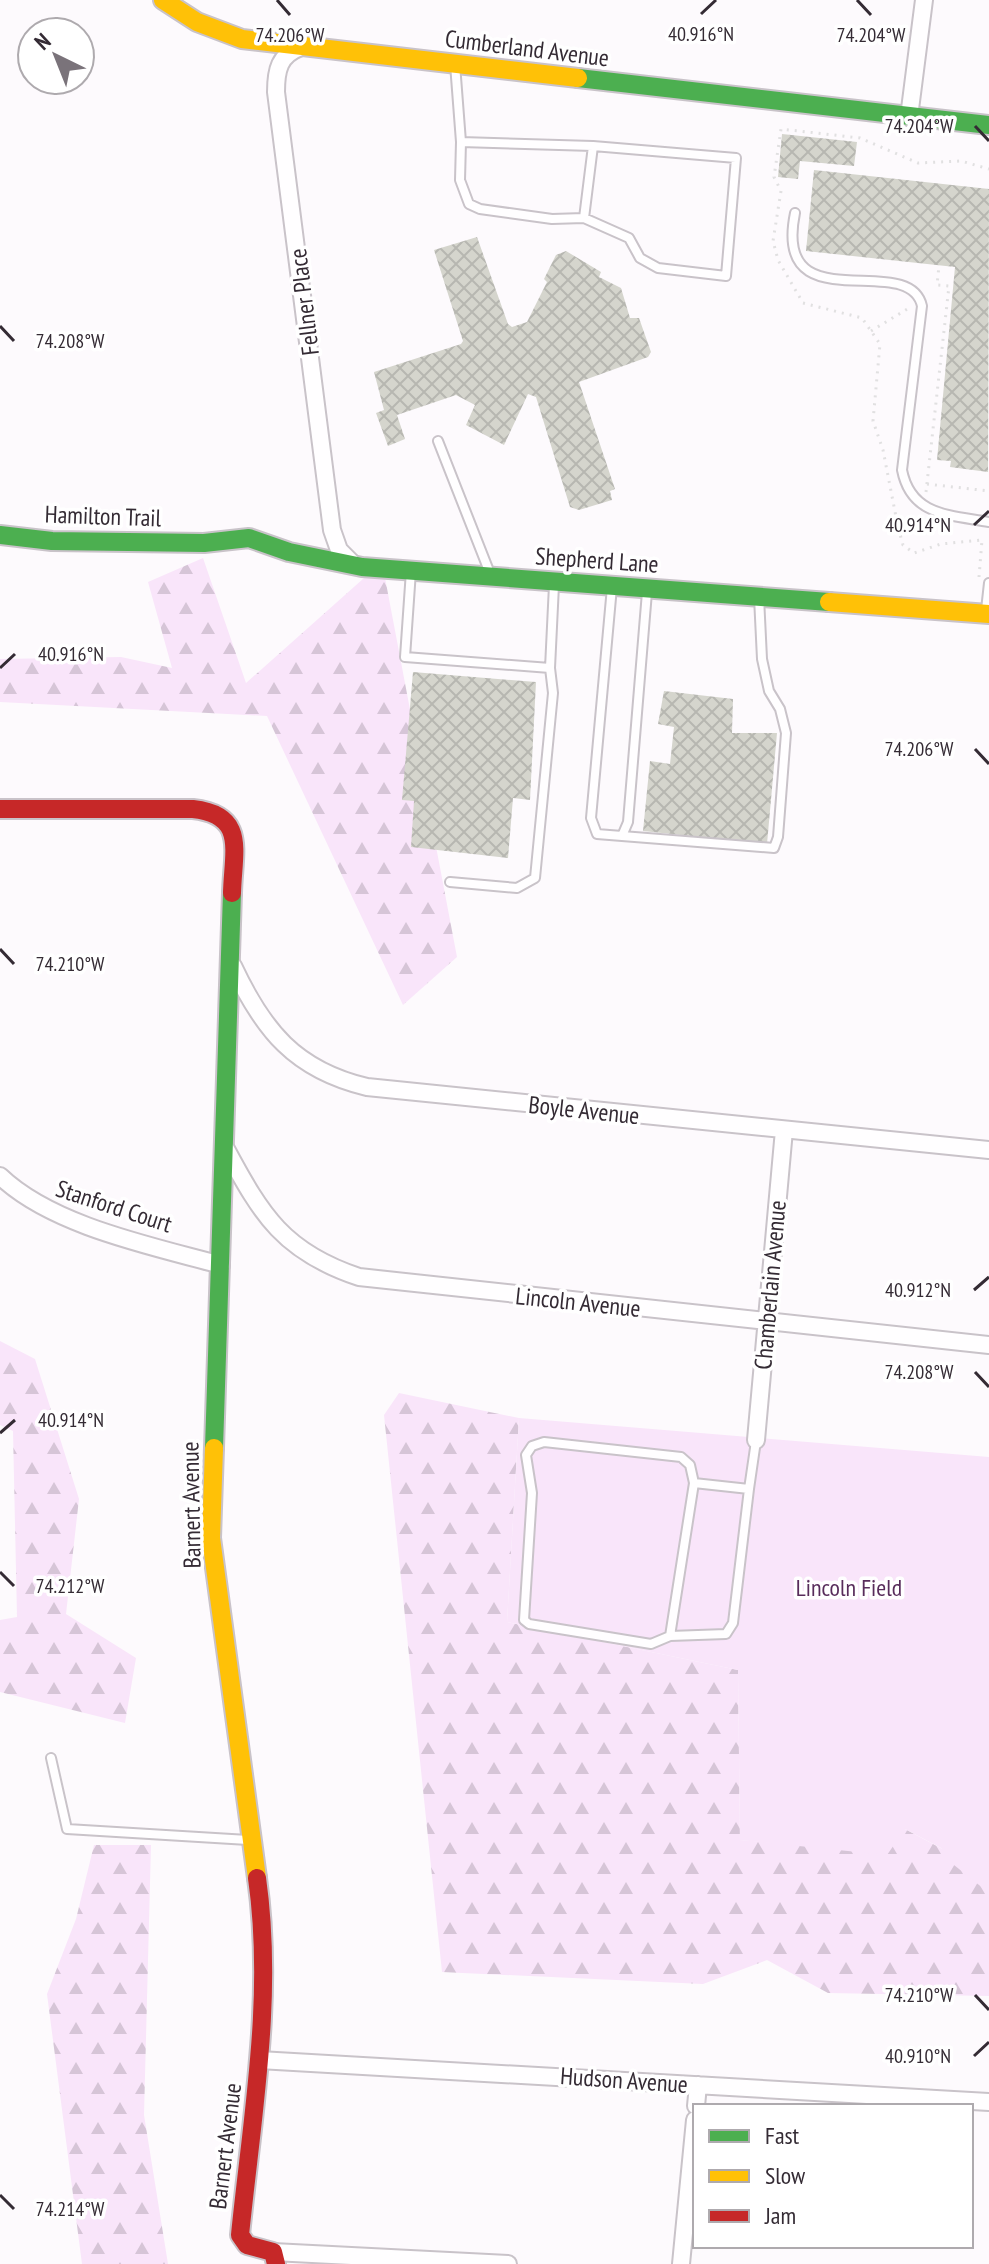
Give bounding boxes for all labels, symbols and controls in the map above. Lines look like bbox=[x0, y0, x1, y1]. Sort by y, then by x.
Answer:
north arrow bbox=[16, 16, 96, 96]
text: 40.916°N bbox=[668, 21, 734, 47]
text: 74.206°W bbox=[256, 22, 325, 48]
text: 74.204°W bbox=[837, 22, 906, 48]
street label: Cumberland Avenue bbox=[443, 23, 611, 73]
text: N bbox=[28, 27, 56, 56]
text: 74.204°W bbox=[885, 113, 954, 139]
street label: Fellner Place bbox=[282, 247, 326, 357]
text: 74.208°W bbox=[36, 328, 105, 354]
street label: Hamilton Trail bbox=[44, 498, 162, 534]
text: 40.914°N bbox=[885, 512, 951, 538]
street label: Shepherd Lane bbox=[534, 540, 660, 580]
text: 40.916°N bbox=[38, 641, 104, 667]
text: 74.206°W bbox=[885, 736, 954, 762]
text: 74.210°W bbox=[36, 951, 105, 977]
street label: Boyle Avenue bbox=[527, 1089, 641, 1131]
street label: Stanford Court bbox=[52, 1173, 176, 1239]
street label: Chamberlain Avenue bbox=[747, 1199, 793, 1371]
text: 40.912°N bbox=[885, 1277, 951, 1303]
street label: Lincoln Avenue bbox=[514, 1280, 642, 1324]
text: 74.208°W bbox=[885, 1359, 954, 1385]
text: 40.914°N bbox=[38, 1407, 104, 1433]
street label: Barnert Avenue bbox=[174, 1441, 208, 1569]
park label: Lincoln Field bbox=[796, 1572, 902, 1603]
text: 74.212°W bbox=[36, 1573, 105, 1599]
text: 74.210°W bbox=[885, 1982, 954, 2008]
text: 40.910°N bbox=[885, 2043, 951, 2069]
street label: Hudson Avenue bbox=[559, 2060, 689, 2100]
street label: Barnert Avenue bbox=[202, 2081, 248, 2211]
legend bbox=[693, 2104, 973, 2248]
text: Fast bbox=[765, 2120, 800, 2151]
text: Slow bbox=[765, 2160, 806, 2191]
text: 74.214°W bbox=[36, 2196, 105, 2222]
text: Jam bbox=[764, 2200, 796, 2231]

